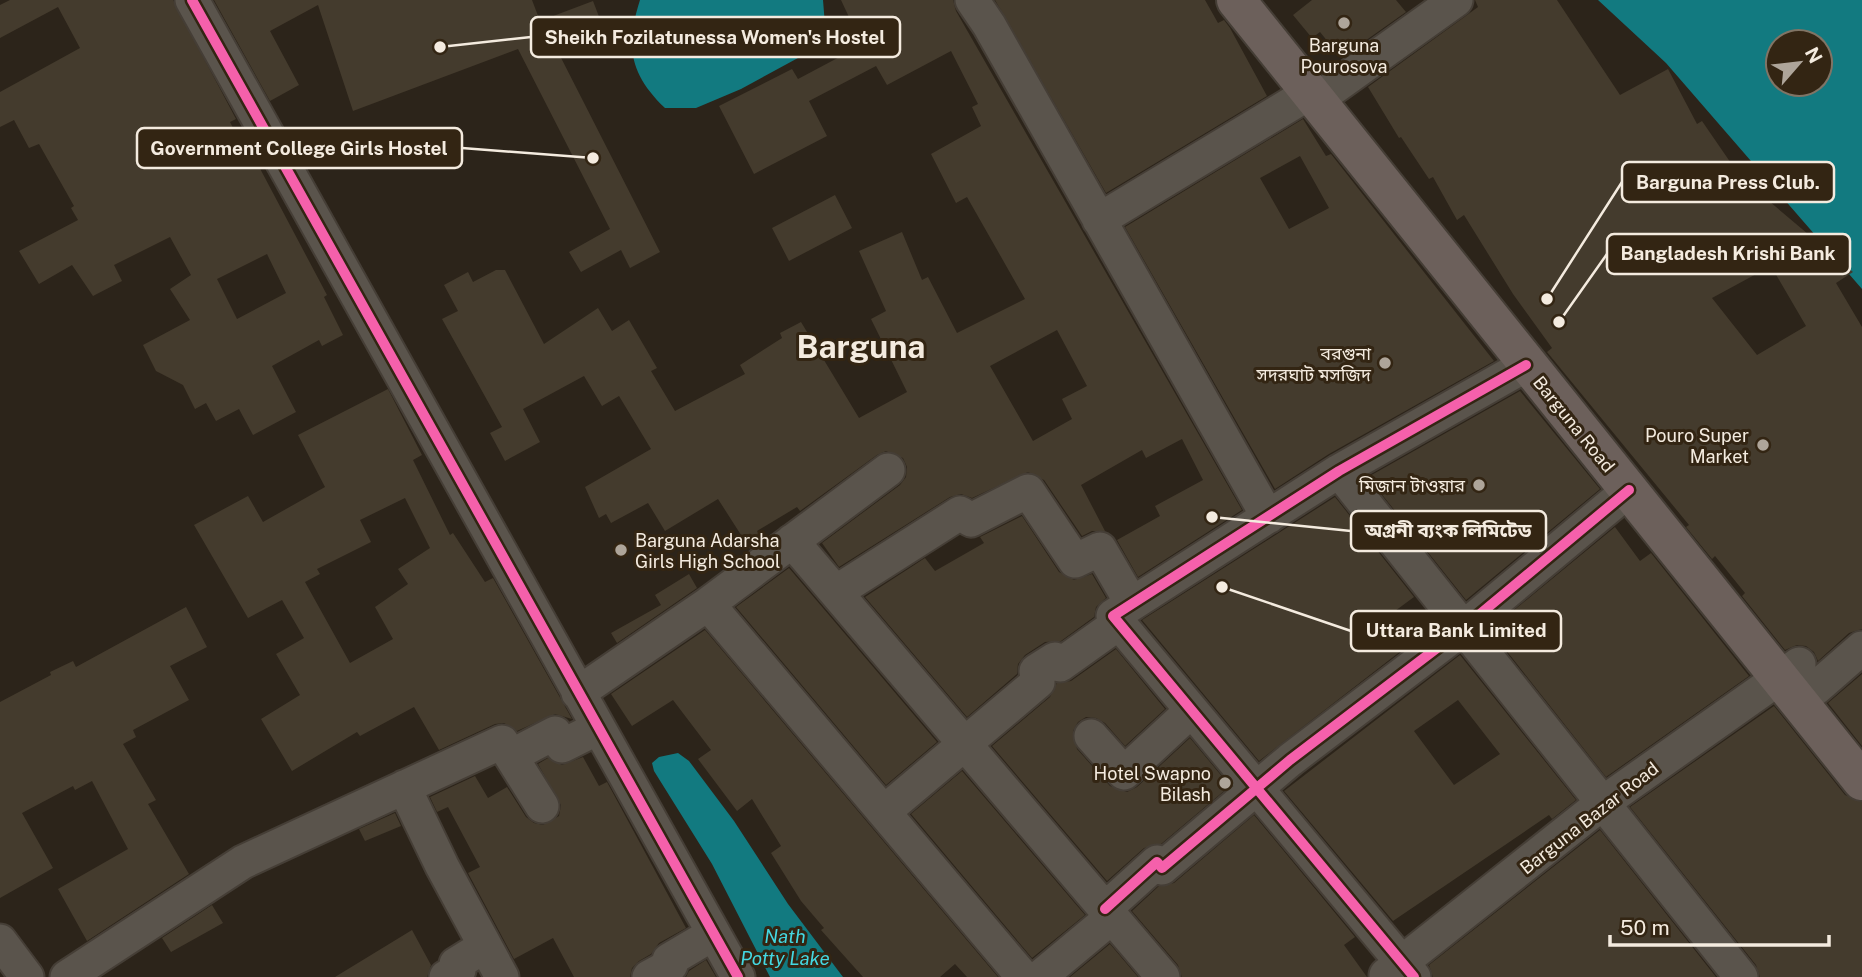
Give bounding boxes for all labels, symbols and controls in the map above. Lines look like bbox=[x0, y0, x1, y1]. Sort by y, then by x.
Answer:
marker: Barguna Pourosova bbox=[1336, 15, 1352, 31]
callout: Sheikh Fozilatunessa Women's Hostel bbox=[531, 17, 900, 57]
text: Sheikh Fozilatunessa Women's Hostel bbox=[545, 26, 885, 48]
north arrow bbox=[1764, 28, 1834, 98]
place label: Barguna Pourosova bbox=[1301, 35, 1387, 77]
text: N bbox=[1801, 43, 1827, 67]
callout: Government College Girls Hostel bbox=[137, 128, 462, 168]
text: Government College Girls Hostel bbox=[150, 137, 448, 159]
callout: Barguna Press Club. bbox=[1622, 162, 1834, 202]
text: Barguna Press Club. bbox=[1636, 171, 1820, 193]
callout: Bangladesh Krishi Bank bbox=[1607, 234, 1850, 274]
text: Bangladesh Krishi Bank bbox=[1620, 242, 1836, 264]
district label: Barguna bbox=[797, 328, 925, 365]
place label: বরগুনা সদরঘাট মসজিদ bbox=[1255, 343, 1372, 385]
marker: বরগুনা সদরঘাট মসজিদ bbox=[1377, 355, 1393, 371]
street label: Barguna Road bbox=[1529, 372, 1619, 476]
place label: Pouro Super Market bbox=[1645, 425, 1749, 467]
marker: Pouro Super Market bbox=[1755, 437, 1771, 453]
place label: মিজান টাওয়ার bbox=[1358, 475, 1465, 496]
marker: মিজান টাওয়ার bbox=[1471, 477, 1487, 493]
callout: অগ্রনী ব্যংক লিমিটেড bbox=[1351, 511, 1546, 551]
text: অগ্রনী ব্যংক লিমিটেড bbox=[1364, 519, 1532, 541]
place label: Barguna Adarsha Girls High School bbox=[635, 530, 781, 572]
marker: Barguna Adarsha Girls High School bbox=[613, 542, 629, 558]
callout: Uttara Bank Limited bbox=[1351, 611, 1561, 651]
text: Uttara Bank Limited bbox=[1365, 619, 1547, 641]
street label: Barguna Bazar Road bbox=[1516, 757, 1662, 879]
place label: Hotel Swapno Bilash bbox=[1094, 763, 1211, 805]
marker: Hotel Swapno Bilash bbox=[1217, 775, 1233, 791]
scale bar bbox=[1610, 904, 1829, 948]
text: 50 m bbox=[1620, 915, 1670, 940]
water label: Nath Potty Lake bbox=[740, 925, 830, 969]

